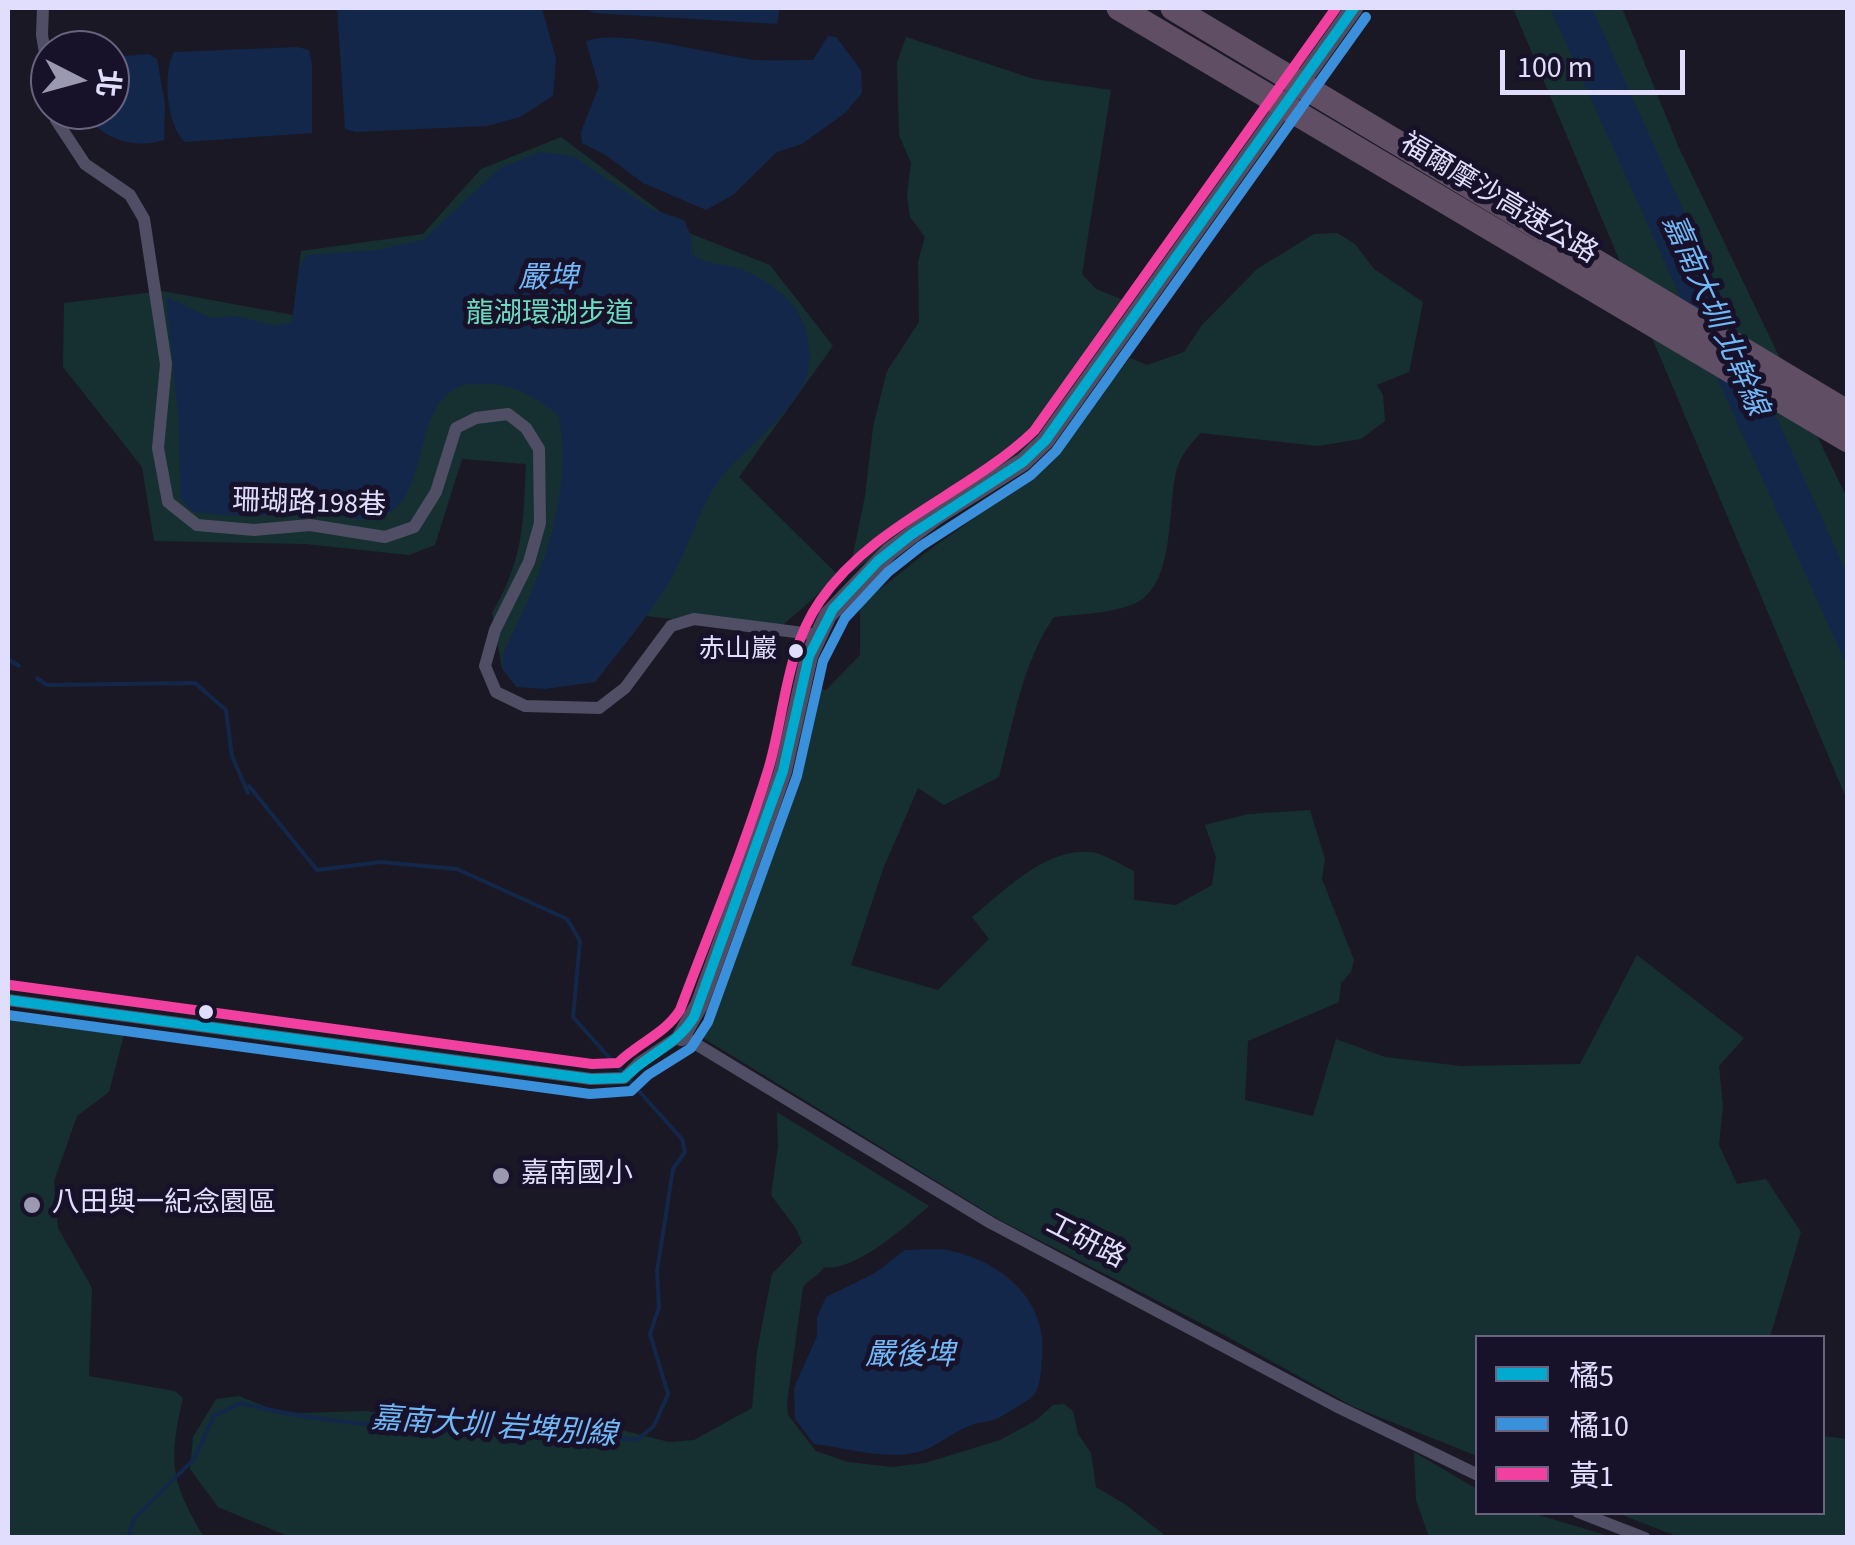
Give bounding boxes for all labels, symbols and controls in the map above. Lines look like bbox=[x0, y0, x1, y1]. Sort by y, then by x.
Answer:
north arrow bbox=[30, 30, 130, 130]
scale bar bbox=[1505, 30, 1690, 92]
text: 100 m bbox=[1517, 46, 1593, 89]
text: 北 bbox=[86, 67, 129, 99]
street label: 福爾摩沙高速公路 bbox=[1393, 128, 1603, 272]
water label: 嘉南大圳 北幹線 bbox=[1653, 210, 1773, 422]
water label: 嚴埤 bbox=[518, 262, 578, 298]
park label: 龍湖環湖步道 bbox=[466, 299, 634, 333]
street label: 珊瑚路198巷 bbox=[232, 486, 386, 524]
place label: 赤山巖 bbox=[699, 635, 777, 667]
marker: 赤山巖 bbox=[786, 641, 806, 661]
unlabelled marker bbox=[196, 1002, 216, 1022]
place label: 嘉南國小 bbox=[521, 1159, 633, 1193]
marker: 嘉南國小 bbox=[490, 1165, 512, 1187]
place label: 八田與一紀念園區 bbox=[52, 1188, 276, 1222]
marker: 八田與一紀念園區 bbox=[21, 1194, 43, 1216]
street label: 工研路 bbox=[1040, 1209, 1130, 1277]
legend bbox=[1475, 1335, 1825, 1515]
water label: 嚴後埤 bbox=[865, 1339, 955, 1375]
text: 橘5 bbox=[1569, 1355, 1614, 1398]
water label: 嘉南大圳 岩埤別線 bbox=[370, 1402, 618, 1456]
text: 橘10 bbox=[1569, 1405, 1629, 1448]
text: 黃1 bbox=[1569, 1455, 1614, 1498]

